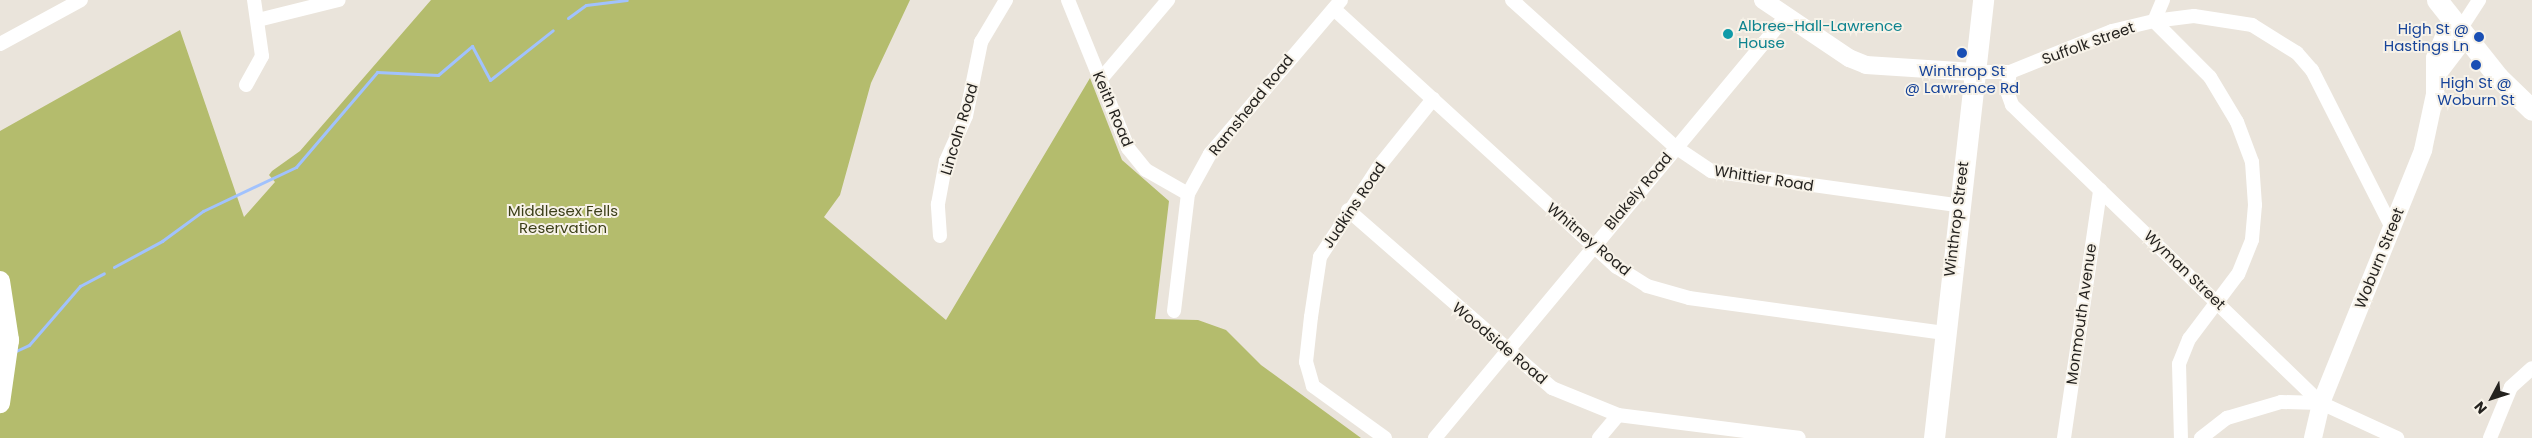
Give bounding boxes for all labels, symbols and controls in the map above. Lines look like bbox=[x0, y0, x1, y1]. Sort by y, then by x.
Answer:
place label: Albree-Hall-Lawrence House bbox=[1738, 16, 1902, 51]
street label: Suffolk Street bbox=[2039, 18, 2137, 68]
place label: High St @ Hastings Ln bbox=[2384, 19, 2469, 54]
marker: Albree-Hall-Lawrence House bbox=[1722, 28, 1734, 40]
marker: High St @ Hastings Ln bbox=[2473, 31, 2485, 43]
marker: Winthrop St @ Lawrence Rd bbox=[1956, 47, 1968, 59]
street label: Ramshead Road bbox=[1205, 51, 1297, 159]
marker: High St @ Woburn St bbox=[2470, 59, 2482, 71]
place label: Winthrop St @ Lawrence Rd bbox=[1905, 61, 2019, 96]
street label: Keith Road bbox=[1089, 69, 1137, 149]
place label: High St @ Woburn St bbox=[2437, 73, 2515, 108]
street label: Lincoln Road bbox=[937, 81, 981, 177]
street label: Blakely Road bbox=[1601, 149, 1675, 233]
street label: Judkins Road bbox=[1319, 159, 1389, 251]
street label: Winthrop Street bbox=[1940, 160, 1972, 278]
street label: Whittier Road bbox=[1713, 161, 1815, 195]
street label: Whitney Road bbox=[1543, 199, 1635, 279]
park label: Middlesex Fells Reservation bbox=[508, 201, 618, 236]
street label: Woburn Street bbox=[2351, 205, 2407, 311]
street label: Wyman Street bbox=[2141, 227, 2229, 313]
street label: Monmouth Avenue bbox=[2062, 242, 2100, 386]
street label: Woodside Road bbox=[1449, 298, 1551, 388]
north arrow bbox=[2467, 373, 2517, 423]
text: N bbox=[2469, 397, 2492, 418]

